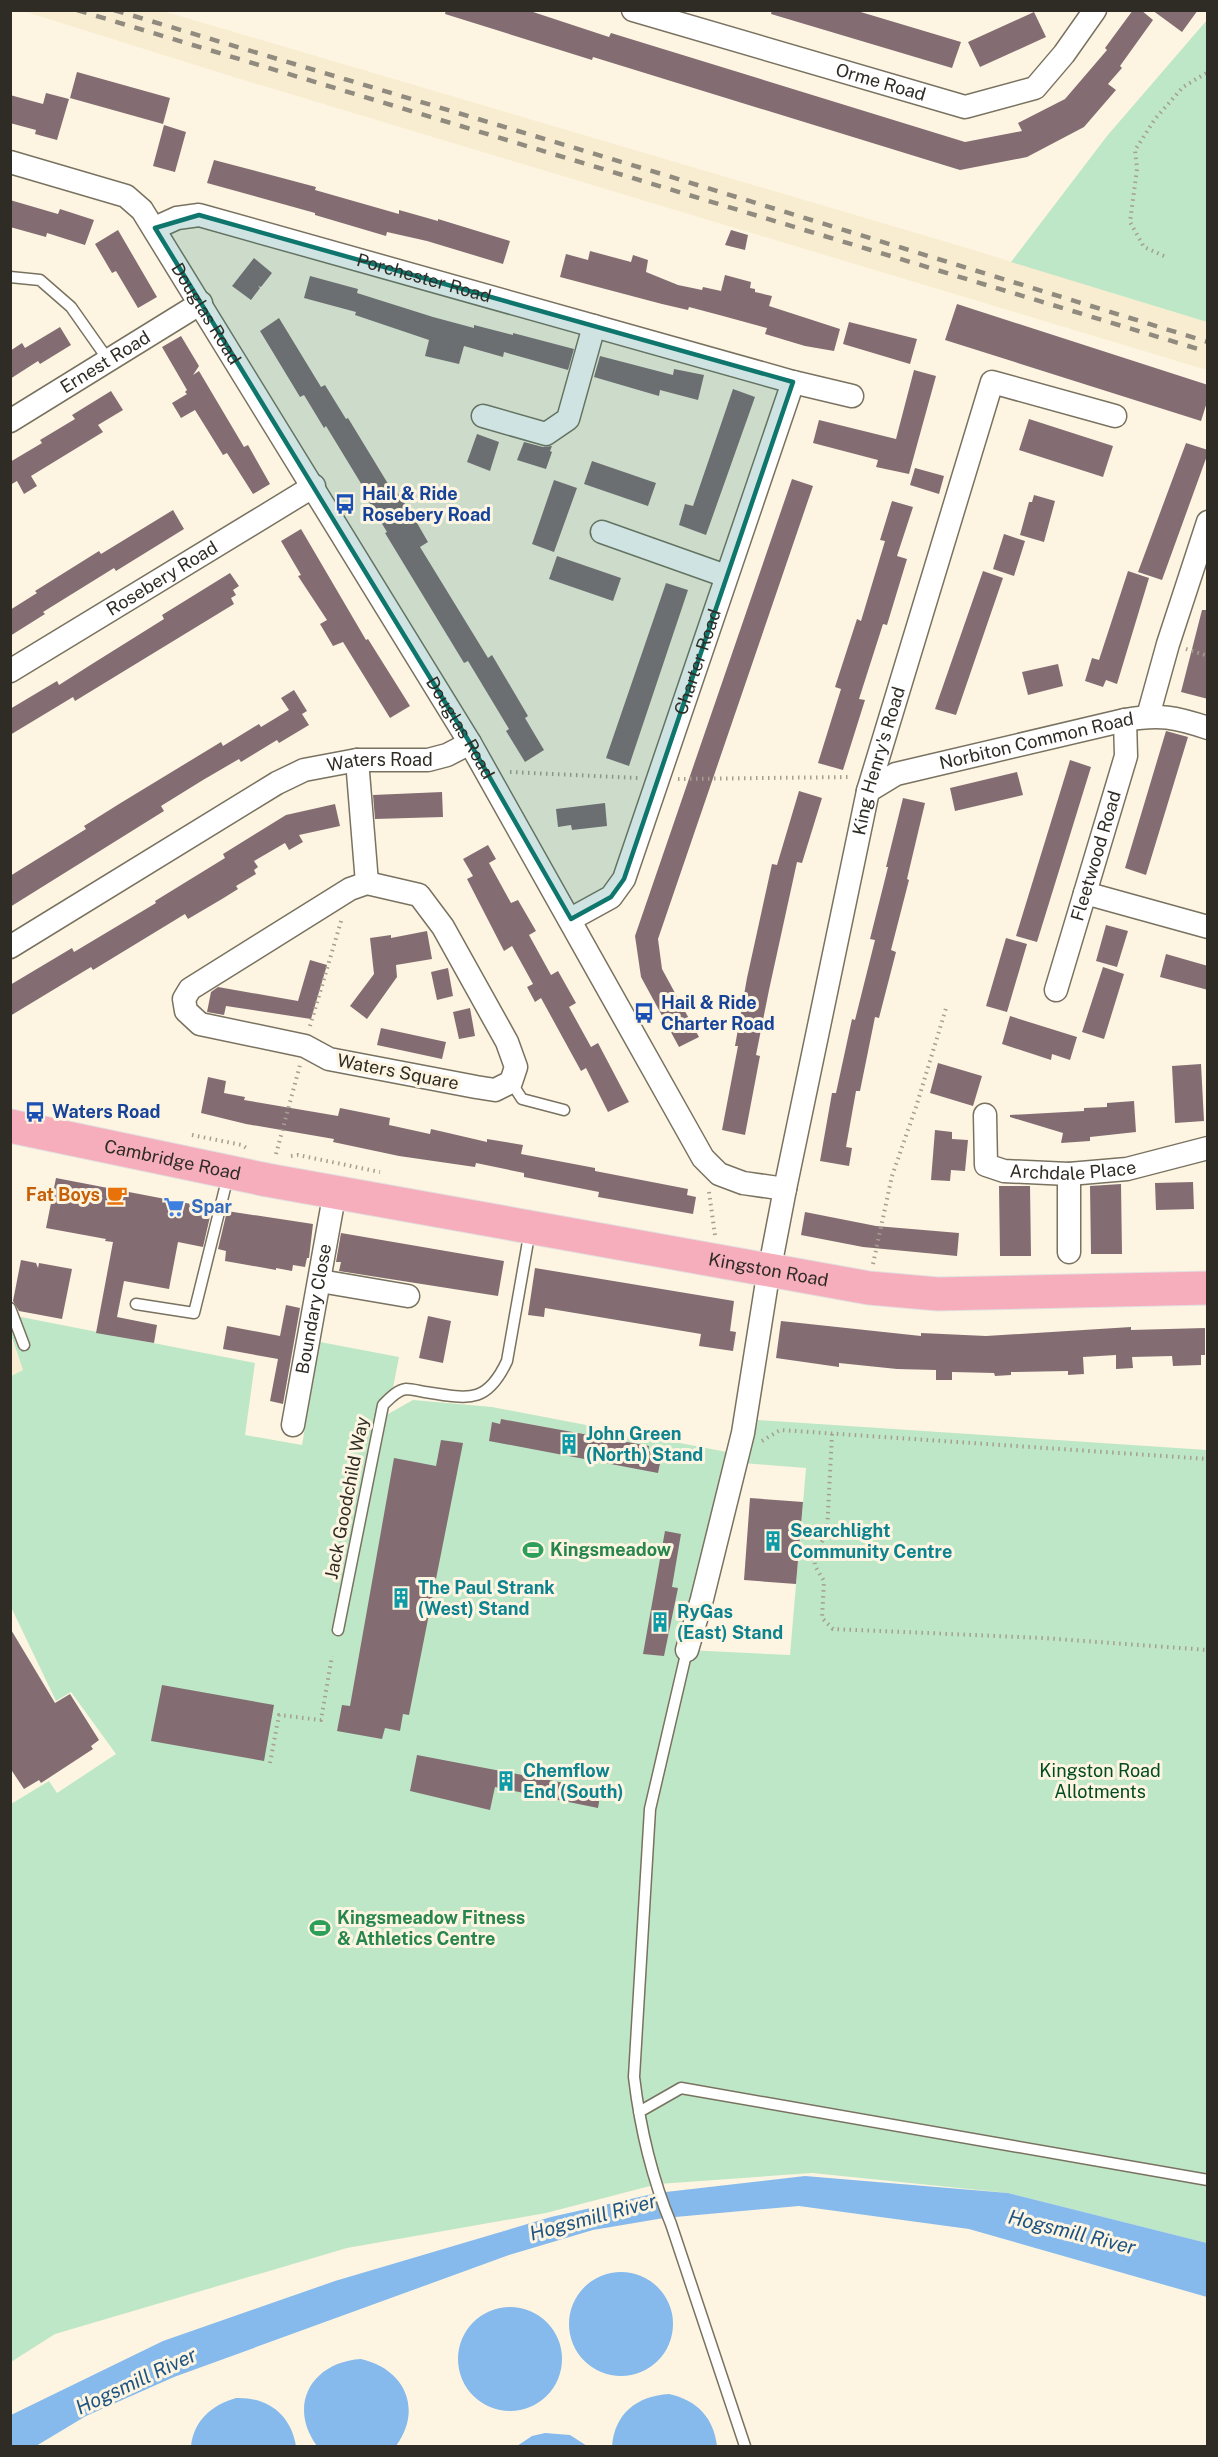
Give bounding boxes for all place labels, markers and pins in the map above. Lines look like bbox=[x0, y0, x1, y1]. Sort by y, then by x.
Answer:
place label: Hail & Ride Rosebery Road bbox=[362, 483, 491, 525]
bus stop icon: Hail & Ride Rosebery Road bbox=[333, 492, 357, 516]
place label: Hail & Ride Charter Road bbox=[661, 992, 775, 1034]
bus stop icon: Hail & Ride Charter Road bbox=[632, 1001, 656, 1025]
bus stop icon: Waters Road bbox=[23, 1100, 47, 1124]
place label: Waters Road bbox=[52, 1101, 160, 1122]
cafe icon: Fat Boys bbox=[105, 1183, 129, 1207]
place label: Fat Boys bbox=[26, 1184, 100, 1205]
supermarket icon: Spar bbox=[162, 1195, 186, 1219]
place label: Spar bbox=[191, 1196, 233, 1217]
place label: John Green (North) Stand bbox=[586, 1423, 703, 1465]
building icon: John Green (North) Stand bbox=[557, 1432, 581, 1456]
place label: Searchlight Community Centre bbox=[790, 1520, 952, 1562]
building icon: Searchlight Community Centre bbox=[761, 1529, 785, 1553]
sports icon: Kingsmeadow bbox=[521, 1538, 545, 1562]
place label: Kingsmeadow bbox=[550, 1539, 671, 1560]
place label: The Paul Strank (West) Stand bbox=[418, 1577, 555, 1619]
building icon: The Paul Strank (West) Stand bbox=[389, 1586, 413, 1610]
place label: RyGas (East) Stand bbox=[677, 1601, 783, 1643]
building icon: RyGas (East) Stand bbox=[648, 1610, 672, 1634]
place label: Chemflow End (South) bbox=[523, 1760, 624, 1802]
building icon: Chemflow End (South) bbox=[494, 1769, 518, 1793]
place label: Kingsmeadow Fitness & Athletics Centre bbox=[337, 1907, 525, 1949]
sports icon: Kingsmeadow Fitness & Athletics Centre bbox=[308, 1916, 332, 1940]

